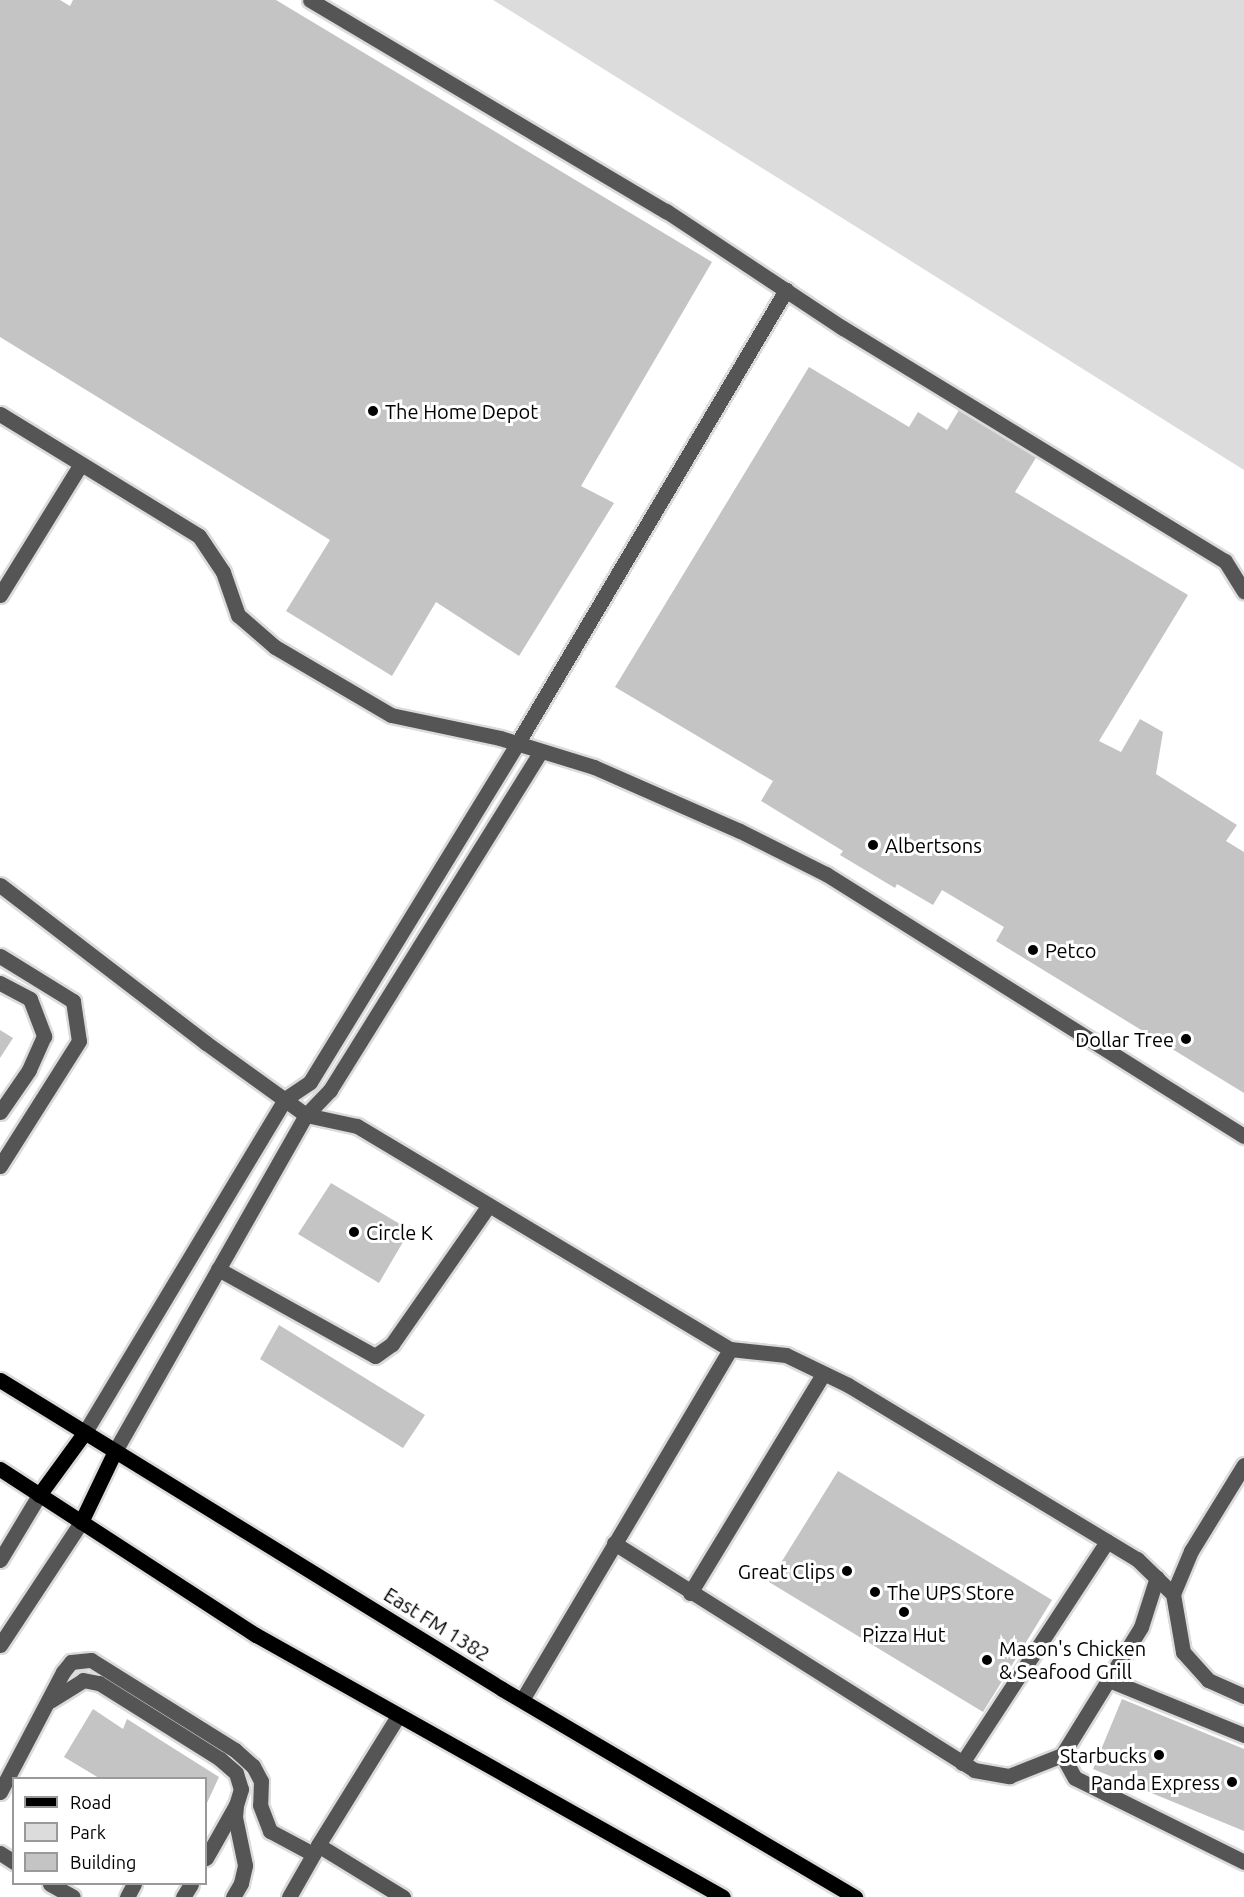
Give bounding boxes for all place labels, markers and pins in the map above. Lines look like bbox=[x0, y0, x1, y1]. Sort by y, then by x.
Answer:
place label: The Home Depot bbox=[385, 399, 538, 423]
marker: The Home Depot bbox=[366, 404, 380, 418]
place label: Albertsons bbox=[885, 833, 982, 857]
marker: Albertsons bbox=[866, 838, 880, 852]
place label: Petco bbox=[1045, 938, 1096, 962]
marker: Petco bbox=[1026, 943, 1040, 957]
place label: Dollar Tree bbox=[1075, 1027, 1174, 1051]
marker: Dollar Tree bbox=[1179, 1032, 1193, 1046]
place label: Circle K bbox=[366, 1220, 433, 1244]
marker: Circle K bbox=[347, 1225, 361, 1239]
place label: Great Clips bbox=[738, 1559, 835, 1583]
marker: Great Clips bbox=[840, 1564, 854, 1578]
place label: The UPS Store bbox=[887, 1580, 1014, 1604]
marker: The UPS Store bbox=[868, 1585, 882, 1599]
marker: Pizza Hut bbox=[897, 1605, 911, 1619]
place label: Pizza Hut bbox=[862, 1622, 946, 1646]
place label: Mason's Chicken & Seafood Grill bbox=[999, 1636, 1146, 1683]
marker: Mason's Chicken & Seafood Grill bbox=[980, 1653, 994, 1667]
place label: Starbucks bbox=[1060, 1743, 1147, 1767]
marker: Starbucks bbox=[1152, 1748, 1166, 1762]
place label: Panda Express bbox=[1091, 1770, 1220, 1794]
marker: Panda Express bbox=[1225, 1775, 1239, 1789]

